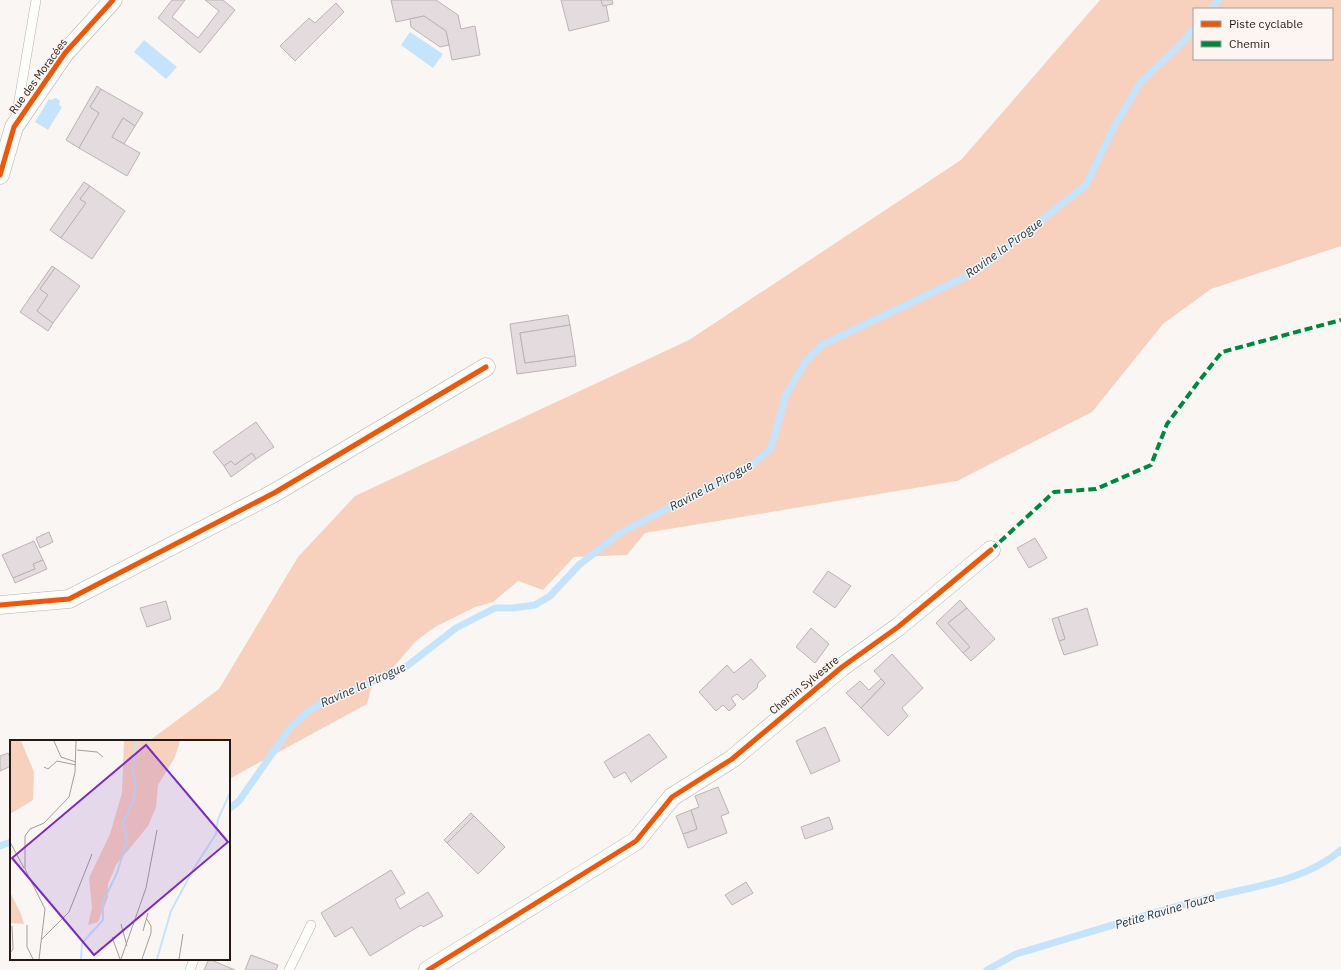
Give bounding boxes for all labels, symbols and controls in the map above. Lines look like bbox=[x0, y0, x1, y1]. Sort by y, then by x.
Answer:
legend bbox=[1193, 8, 1333, 60]
text: Piste cyclable bbox=[1229, 16, 1304, 31]
street label: Rue des Moracées bbox=[6, 35, 70, 117]
text: Chemin bbox=[1229, 36, 1270, 51]
water label: Ravine la Pirogue bbox=[962, 215, 1045, 281]
water label: Ravine la Pirogue bbox=[667, 457, 755, 514]
street label: Chemin Sylvestre bbox=[766, 653, 842, 717]
water label: Ravine la Pirogue bbox=[318, 659, 408, 710]
inset map bbox=[10, 740, 230, 960]
water label: Petite Ravine Touza bbox=[1113, 889, 1216, 932]

